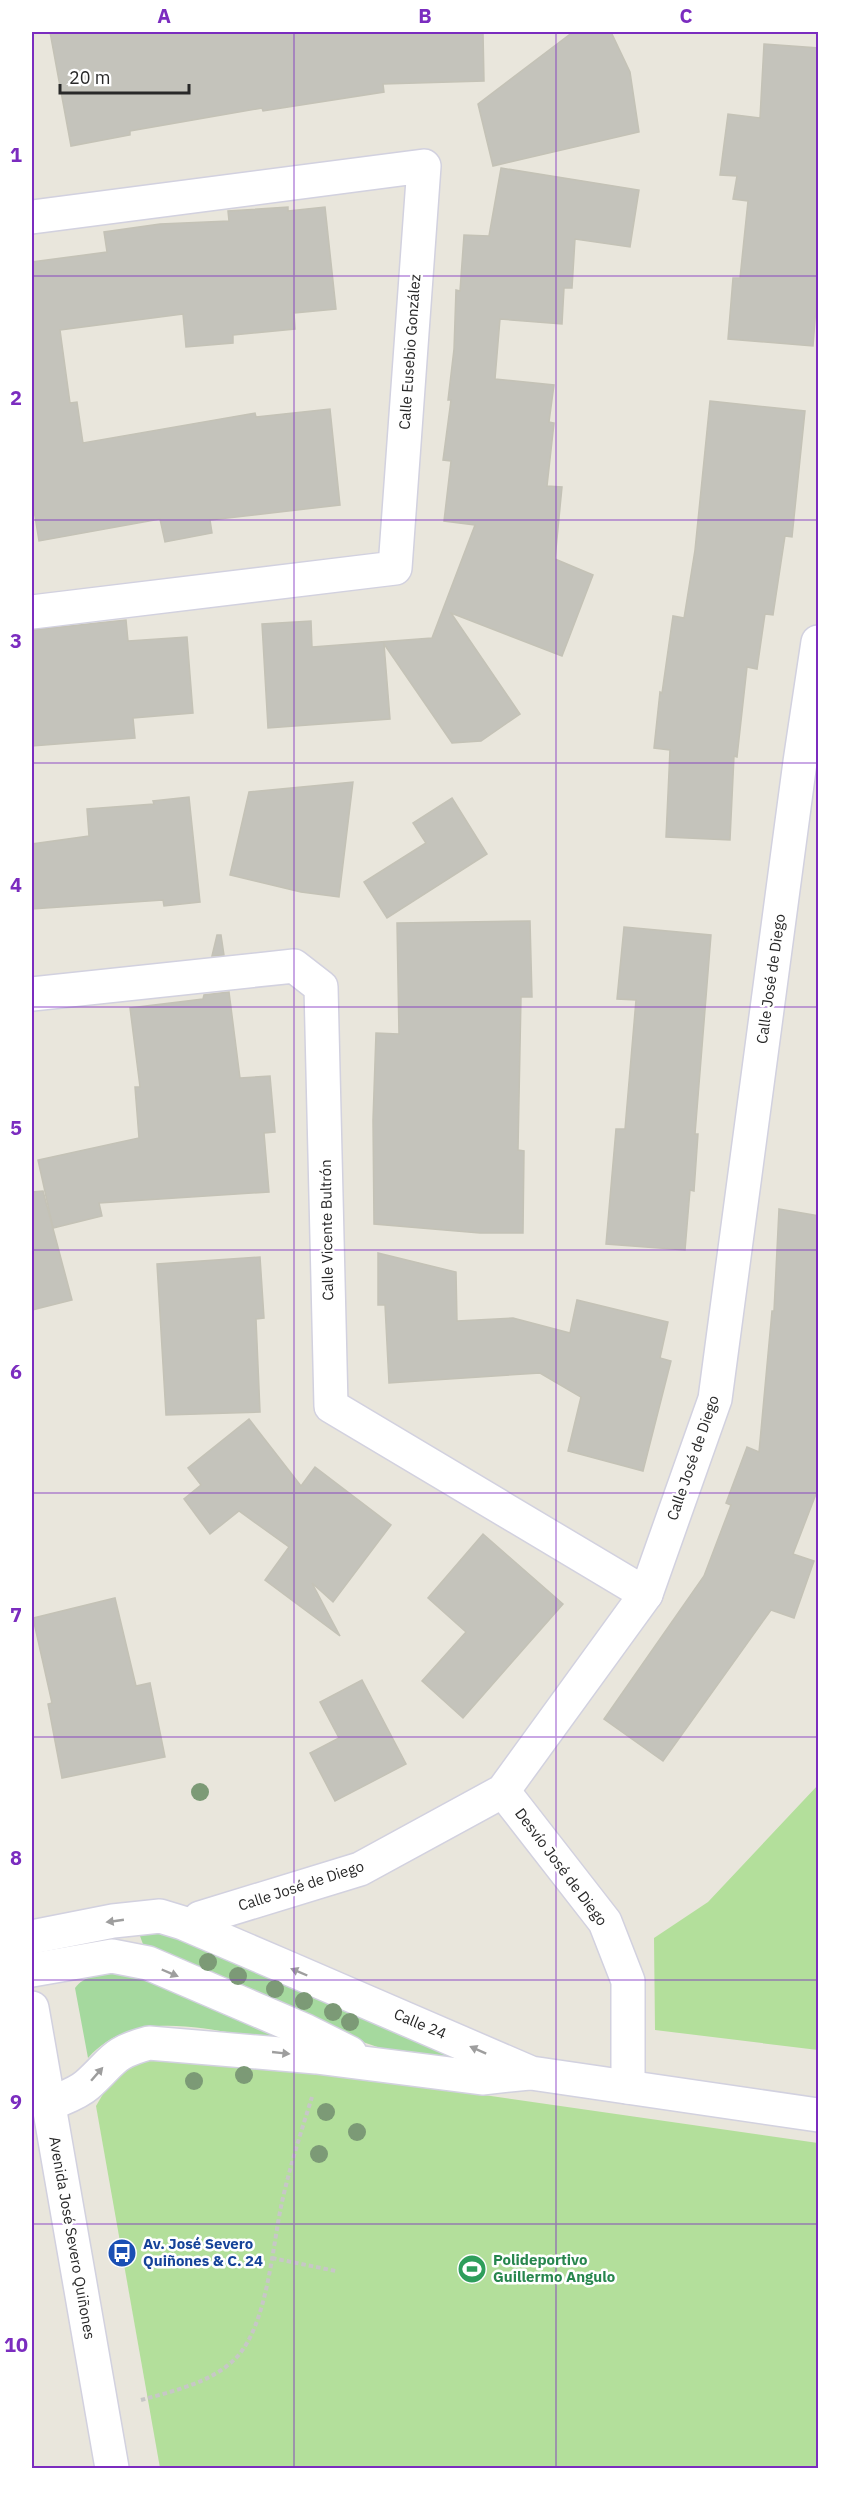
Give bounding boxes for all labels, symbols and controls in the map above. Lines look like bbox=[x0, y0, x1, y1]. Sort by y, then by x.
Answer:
text: A bbox=[157, 2, 171, 29]
text: B bbox=[418, 2, 432, 29]
text: C bbox=[679, 2, 693, 29]
scale bar bbox=[60, 57, 189, 95]
text: 20 m bbox=[69, 66, 111, 89]
text: 1 bbox=[10, 141, 22, 168]
street label: Calle Eusebio González bbox=[395, 274, 424, 430]
text: 2 bbox=[10, 384, 22, 411]
text: 3 bbox=[10, 627, 22, 654]
text: 4 bbox=[10, 871, 22, 898]
street label: Calle José de Diego bbox=[752, 913, 789, 1045]
text: 5 bbox=[10, 1114, 22, 1141]
street label: Calle Vicente Bultrón bbox=[316, 1159, 337, 1301]
text: 6 bbox=[10, 1358, 22, 1385]
street label: Calle José de Diego bbox=[662, 1393, 723, 1523]
text: 7 bbox=[10, 1601, 22, 1628]
street label: Desvío José de Diego bbox=[511, 1804, 612, 1929]
text: 8 bbox=[10, 1844, 22, 1871]
street label: Calle José de Diego bbox=[236, 1856, 366, 1915]
one-way arrow bbox=[105, 1916, 124, 1926]
one-way arrow bbox=[290, 1968, 307, 1977]
one-way arrow bbox=[161, 1969, 179, 1978]
street label: Calle 24 bbox=[391, 2004, 449, 2043]
one-way arrow bbox=[469, 2045, 486, 2054]
one-way arrow bbox=[272, 2048, 291, 2058]
one-way arrow bbox=[90, 2067, 103, 2082]
text: 9 bbox=[10, 2088, 22, 2115]
street label: Avenida José Severo Quiñones bbox=[45, 2135, 100, 2341]
place label: Av. José Severo Quiñones & C. 24 bbox=[143, 2234, 263, 2270]
bus stop icon: Av. José Severo Quiñones & C. 24 bbox=[106, 2237, 138, 2269]
place label: Polideportivo Guillermo Angulo bbox=[493, 2250, 615, 2286]
sports icon: Polideportivo Guillermo Angulo bbox=[456, 2253, 488, 2285]
text: 10 bbox=[4, 2331, 28, 2358]

